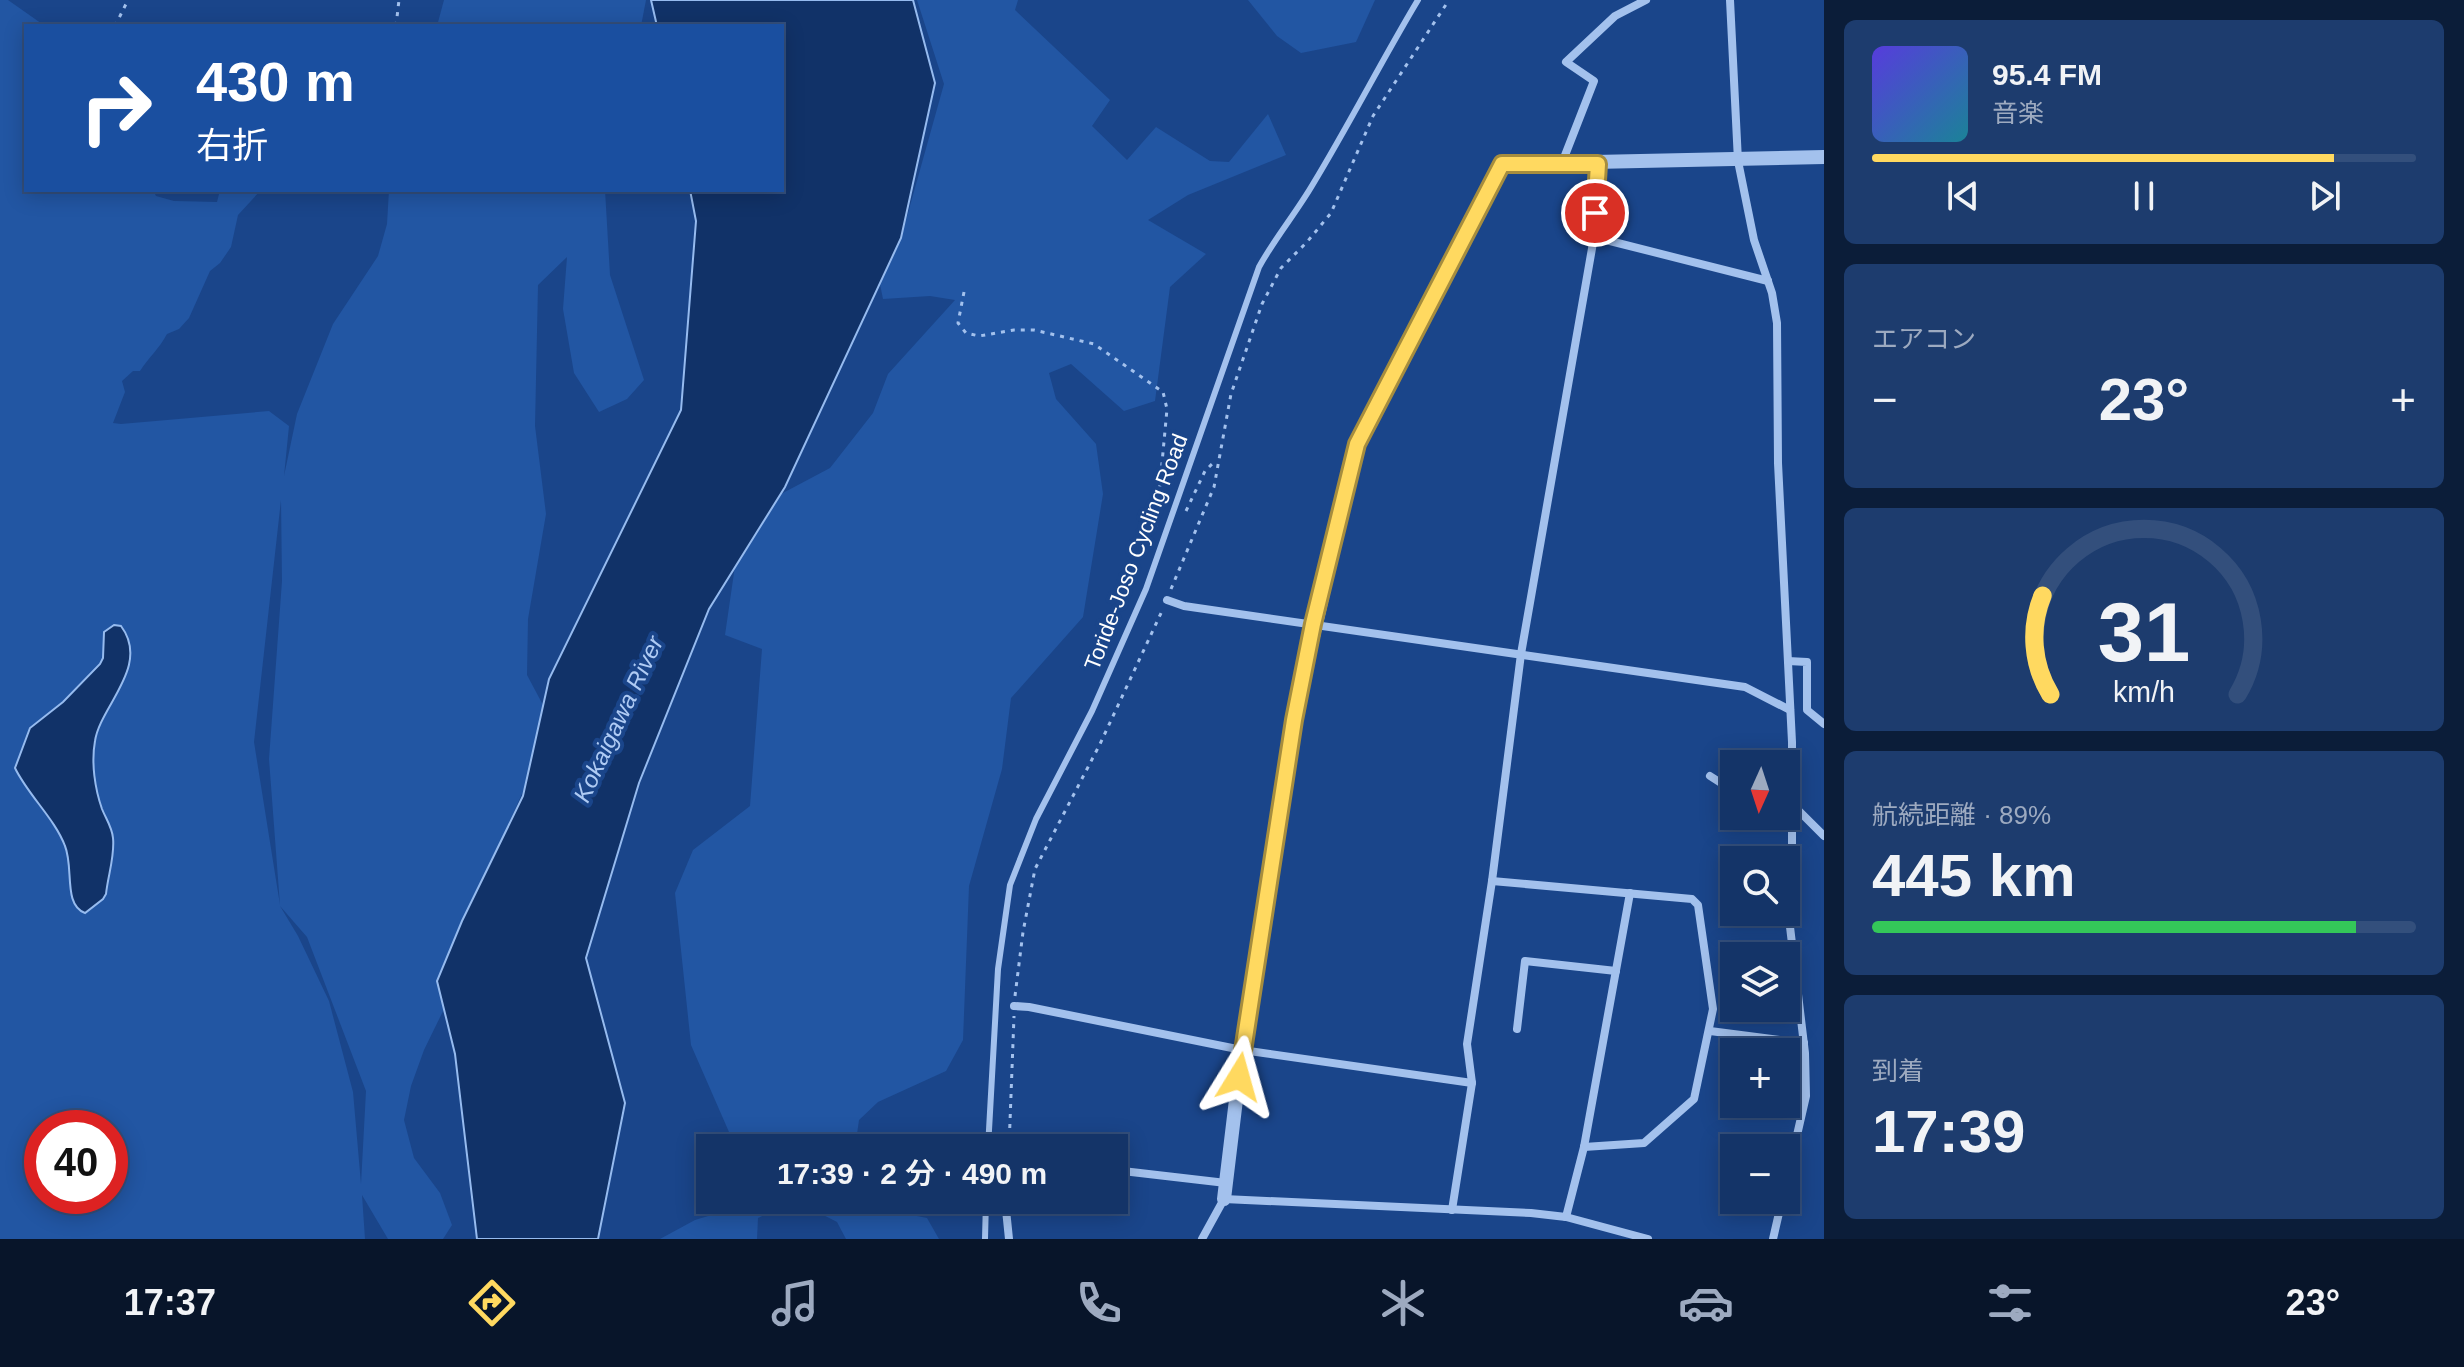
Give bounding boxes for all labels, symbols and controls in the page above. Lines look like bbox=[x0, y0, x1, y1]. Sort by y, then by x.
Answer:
text: 430 m bbox=[196, 50, 355, 113]
icon: right bbox=[64, 56, 168, 160]
text: 95.4 FM bbox=[1992, 58, 2102, 91]
text: 音楽 bbox=[1992, 98, 2044, 128]
text: 右折 bbox=[196, 125, 268, 166]
icon: previous bbox=[1941, 174, 1985, 218]
icon: pause bbox=[2122, 174, 2166, 218]
icon: next bbox=[2303, 174, 2347, 218]
pin bbox=[1561, 179, 1629, 247]
icon: arrive bbox=[1573, 191, 1617, 235]
text: エアコン bbox=[1872, 324, 1976, 354]
text: 23° bbox=[2099, 366, 2189, 433]
text: − bbox=[1872, 375, 1898, 424]
text: + bbox=[2390, 375, 2416, 424]
street label: Toride-Joso Cycling Road bbox=[1079, 431, 1193, 673]
text: 31 bbox=[2098, 586, 2190, 679]
water label: Kokaigawa River bbox=[568, 631, 669, 806]
text: km/h bbox=[2113, 677, 2175, 709]
north arrow bbox=[1720, 750, 1800, 830]
map controls bbox=[1720, 750, 1800, 1214]
text: 航続距離 · 89% bbox=[1872, 800, 2051, 830]
text: 445 km bbox=[1872, 842, 2076, 909]
button: search bbox=[1720, 846, 1800, 926]
button: layers bbox=[1720, 942, 1800, 1022]
position arrow bbox=[1197, 1035, 1281, 1119]
button: + bbox=[1720, 1038, 1800, 1118]
text: 到着 bbox=[1872, 1056, 1924, 1086]
text: 17:39 bbox=[1872, 1098, 2025, 1165]
speed limit sign: 40 bbox=[24, 1110, 128, 1214]
button: − bbox=[1720, 1134, 1800, 1214]
text: 17:39 · 2 分 · 490 m bbox=[777, 1157, 1047, 1190]
icon: directions bbox=[464, 1275, 520, 1331]
icon: music bbox=[767, 1275, 823, 1331]
icon: phone bbox=[1071, 1275, 1127, 1331]
icon: climate bbox=[1375, 1275, 1431, 1331]
icon: car bbox=[1678, 1275, 1734, 1331]
icon: filters bbox=[1982, 1275, 2038, 1331]
text: 17:37 bbox=[124, 1282, 216, 1323]
text: 23° bbox=[2286, 1282, 2340, 1323]

